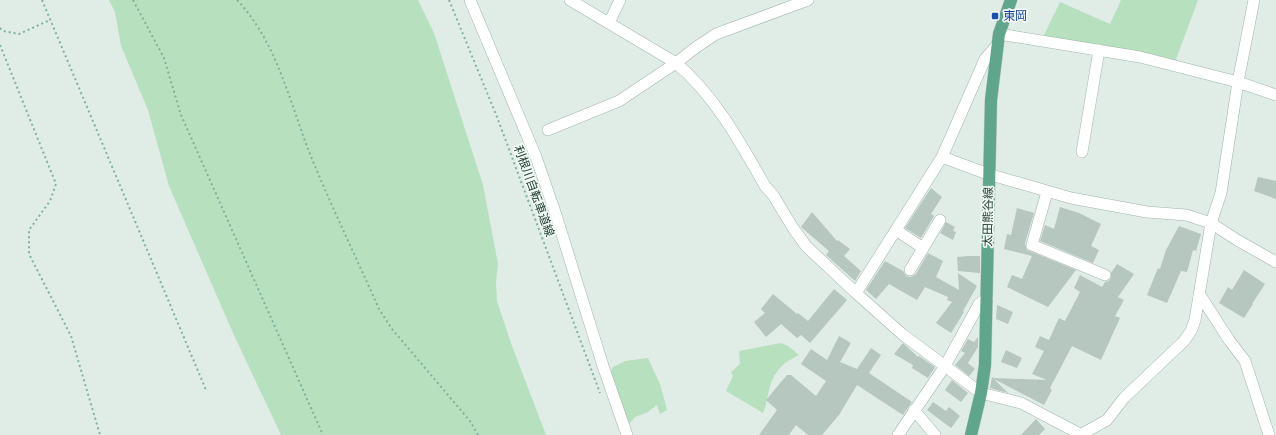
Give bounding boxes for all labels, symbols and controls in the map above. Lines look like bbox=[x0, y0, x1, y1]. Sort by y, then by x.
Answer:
place label: 東岡 bbox=[1003, 7, 1027, 25]
marker: 東岡 bbox=[990, 11, 1000, 21]
street label: 利根川自転車道線 bbox=[509, 143, 559, 239]
street label: 太田熊谷線 bbox=[978, 187, 998, 247]

